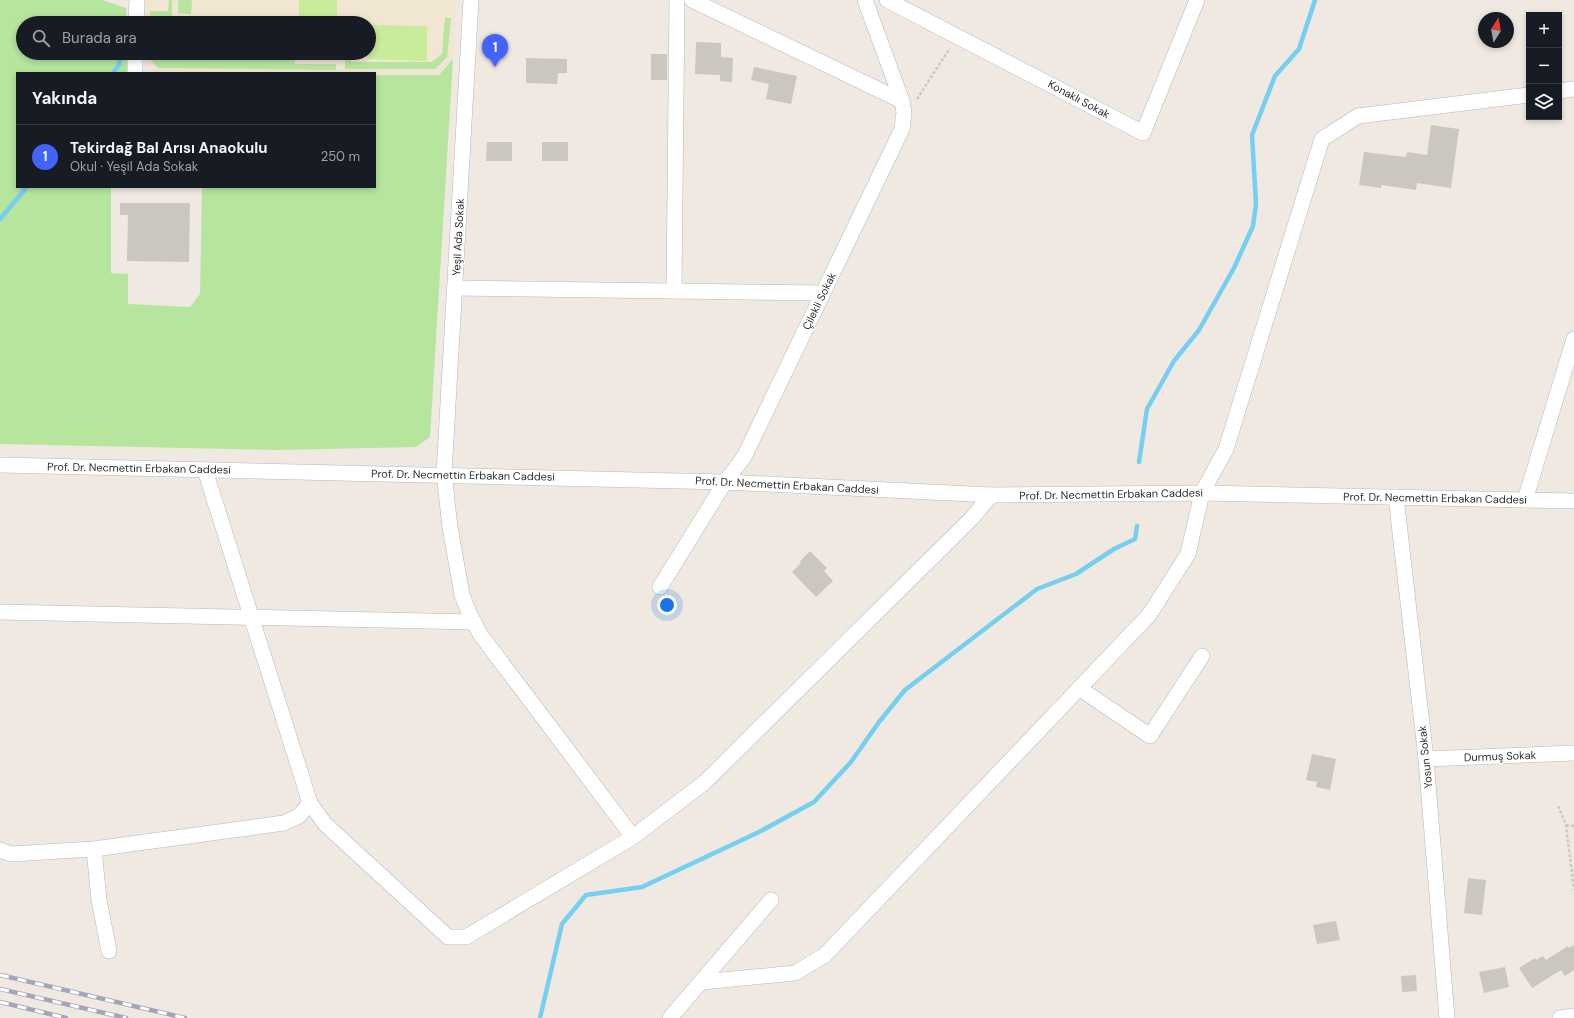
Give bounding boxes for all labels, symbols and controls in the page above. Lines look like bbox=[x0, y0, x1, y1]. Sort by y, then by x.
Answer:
north arrow bbox=[1478, 12, 1514, 48]
map controls bbox=[1526, 12, 1562, 120]
button: + bbox=[1526, 12, 1562, 48]
search box bbox=[16, 16, 376, 60]
icon: search bbox=[30, 27, 52, 49]
text: Burada ara bbox=[62, 28, 137, 48]
pin: 1 bbox=[482, 34, 508, 67]
button: − bbox=[1526, 48, 1562, 84]
street label: Konaklı Sokak bbox=[1046, 77, 1113, 121]
button: layers bbox=[1526, 84, 1562, 120]
text: Yakında bbox=[32, 87, 97, 109]
text: Tekirdağ Bal Arısı Anaokulu bbox=[70, 138, 268, 158]
text: 1 bbox=[43, 148, 47, 165]
text: 250 m bbox=[321, 148, 360, 165]
text: Okul · Yeşil Ada Sokak bbox=[70, 158, 198, 175]
street label: Yeşil Ada Sokak bbox=[449, 197, 467, 276]
street label: Çilekli Sokak bbox=[799, 270, 839, 332]
street label: Prof. Dr. Necmettin Erbakan Caddesi bbox=[47, 459, 231, 477]
street label: Prof. Dr. Necmettin Erbakan Caddesi bbox=[371, 466, 555, 484]
street label: Prof. Dr. Necmettin Erbakan Caddesi bbox=[695, 473, 879, 497]
street label: Prof. Dr. Necmettin Erbakan Caddesi bbox=[1019, 485, 1203, 503]
street label: Prof. Dr. Necmettin Erbakan Caddesi bbox=[1343, 489, 1527, 507]
your location bbox=[657, 595, 677, 615]
street label: Yosun Sokak bbox=[1415, 725, 1435, 789]
street label: Durmuş Sokak bbox=[1464, 748, 1537, 764]

